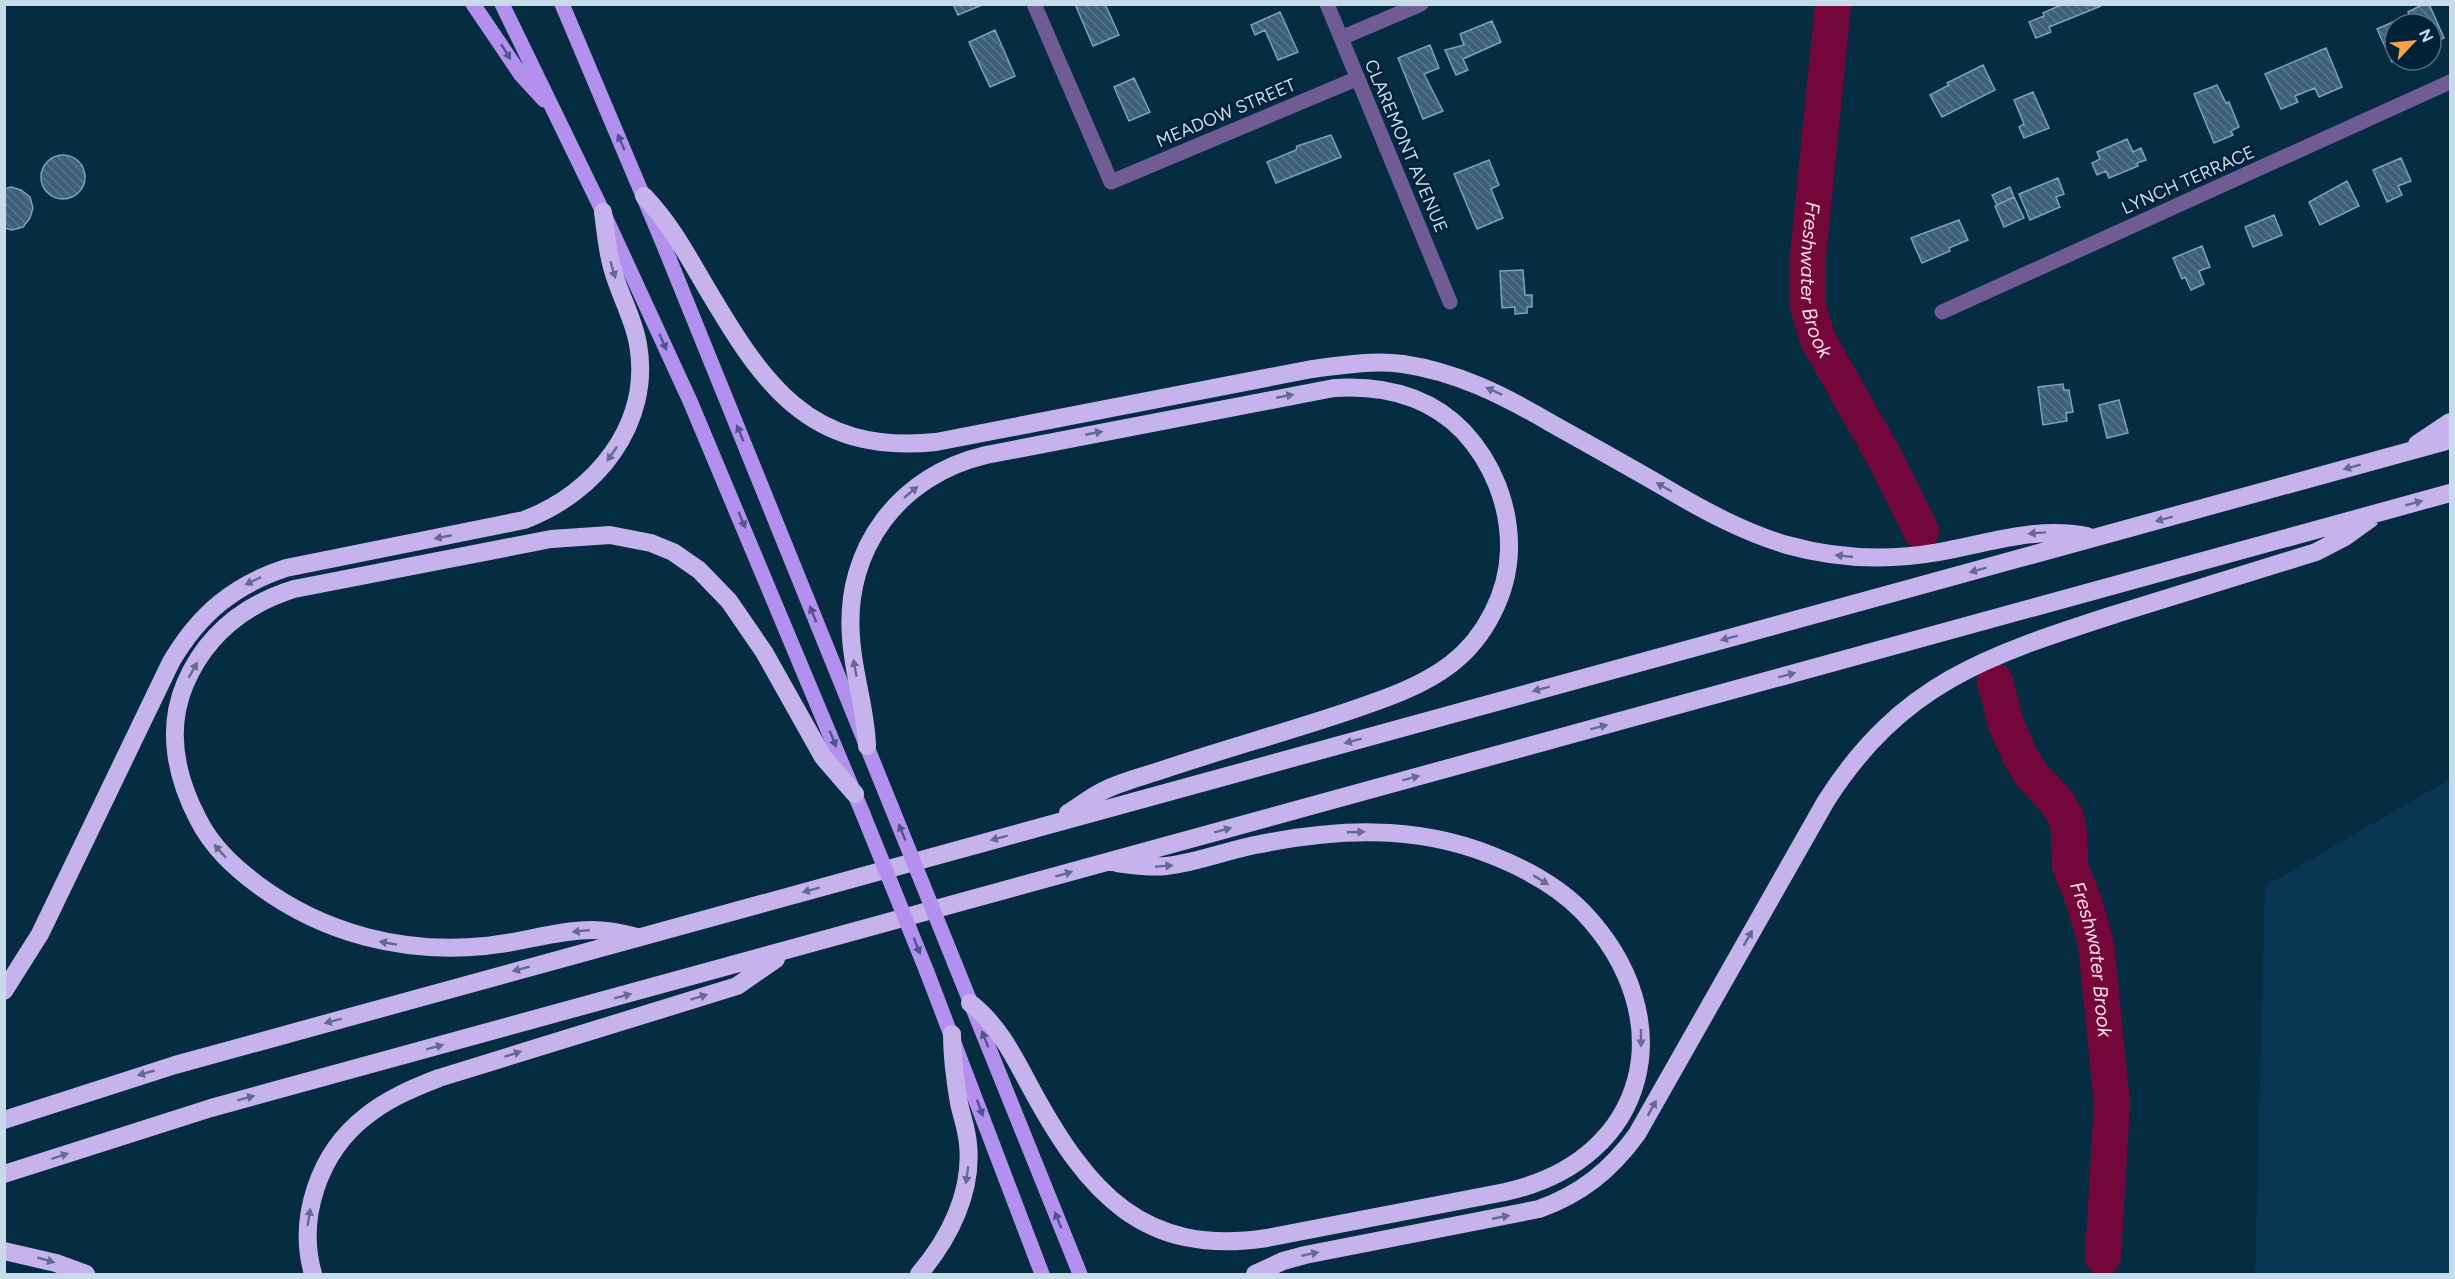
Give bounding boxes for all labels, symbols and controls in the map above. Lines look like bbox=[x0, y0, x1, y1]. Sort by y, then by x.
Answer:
north arrow bbox=[2383, 12, 2443, 72]
text: N bbox=[2415, 26, 2437, 45]
one-way arrow bbox=[501, 44, 512, 60]
street label: CLAREMONT AVENUE bbox=[1360, 56, 1452, 236]
street label: MEADOW STREET bbox=[1153, 74, 1299, 152]
one-way arrow bbox=[616, 133, 626, 151]
street label: LYNCH TERRACE bbox=[2118, 141, 2258, 219]
water label: Freshwater Brook bbox=[1796, 201, 1838, 363]
one-way arrow bbox=[609, 261, 618, 279]
one-way arrow bbox=[659, 333, 668, 350]
one-way arrow bbox=[1485, 387, 1502, 396]
one-way arrow bbox=[1276, 391, 1295, 400]
one-way arrow bbox=[735, 424, 745, 442]
one-way arrow bbox=[1085, 428, 1104, 437]
one-way arrow bbox=[606, 446, 617, 463]
one-way arrow bbox=[2342, 463, 2360, 472]
one-way arrow bbox=[1655, 482, 1672, 492]
one-way arrow bbox=[903, 486, 918, 499]
one-way arrow bbox=[2405, 498, 2423, 507]
one-way arrow bbox=[737, 512, 747, 530]
one-way arrow bbox=[2154, 514, 2173, 524]
one-way arrow bbox=[2027, 528, 2046, 538]
one-way arrow bbox=[433, 533, 452, 542]
one-way arrow bbox=[1834, 551, 1853, 561]
one-way arrow bbox=[1968, 565, 1987, 575]
one-way arrow bbox=[245, 576, 262, 586]
one-way arrow bbox=[808, 605, 818, 623]
one-way arrow bbox=[1720, 633, 1738, 643]
one-way arrow bbox=[850, 658, 859, 677]
one-way arrow bbox=[188, 661, 198, 678]
one-way arrow bbox=[1778, 670, 1796, 679]
one-way arrow bbox=[1532, 685, 1550, 694]
one-way arrow bbox=[1590, 722, 1608, 731]
one-way arrow bbox=[829, 730, 838, 748]
one-way arrow bbox=[1343, 737, 1361, 746]
one-way arrow bbox=[1402, 773, 1420, 783]
one-way arrow bbox=[897, 823, 906, 841]
one-way arrow bbox=[1214, 825, 1232, 834]
one-way arrow bbox=[1346, 827, 1365, 836]
one-way arrow bbox=[990, 834, 1008, 843]
one-way arrow bbox=[213, 843, 226, 859]
one-way arrow bbox=[1155, 861, 1174, 871]
one-way arrow bbox=[1055, 869, 1073, 878]
one-way arrow bbox=[1533, 875, 1549, 886]
water label: Freshwater Brook bbox=[2065, 878, 2117, 1040]
one-way arrow bbox=[802, 886, 820, 895]
one-way arrow bbox=[571, 926, 590, 936]
one-way arrow bbox=[1743, 929, 1753, 946]
one-way arrow bbox=[912, 937, 922, 955]
one-way arrow bbox=[378, 938, 397, 947]
one-way arrow bbox=[512, 965, 531, 975]
one-way arrow bbox=[614, 991, 632, 1000]
one-way arrow bbox=[690, 992, 708, 1001]
one-way arrow bbox=[324, 1017, 342, 1026]
one-way arrow bbox=[1636, 1029, 1646, 1048]
one-way arrow bbox=[980, 1030, 990, 1048]
one-way arrow bbox=[426, 1042, 444, 1051]
one-way arrow bbox=[504, 1049, 522, 1058]
one-way arrow bbox=[136, 1069, 154, 1078]
one-way arrow bbox=[237, 1093, 255, 1102]
one-way arrow bbox=[976, 1099, 986, 1117]
one-way arrow bbox=[1647, 1100, 1658, 1116]
one-way arrow bbox=[51, 1150, 69, 1160]
one-way arrow bbox=[962, 1166, 971, 1185]
one-way arrow bbox=[305, 1207, 314, 1226]
one-way arrow bbox=[1053, 1211, 1062, 1229]
one-way arrow bbox=[1492, 1212, 1511, 1221]
one-way arrow bbox=[1300, 1249, 1319, 1258]
one-way arrow bbox=[37, 1256, 55, 1265]

